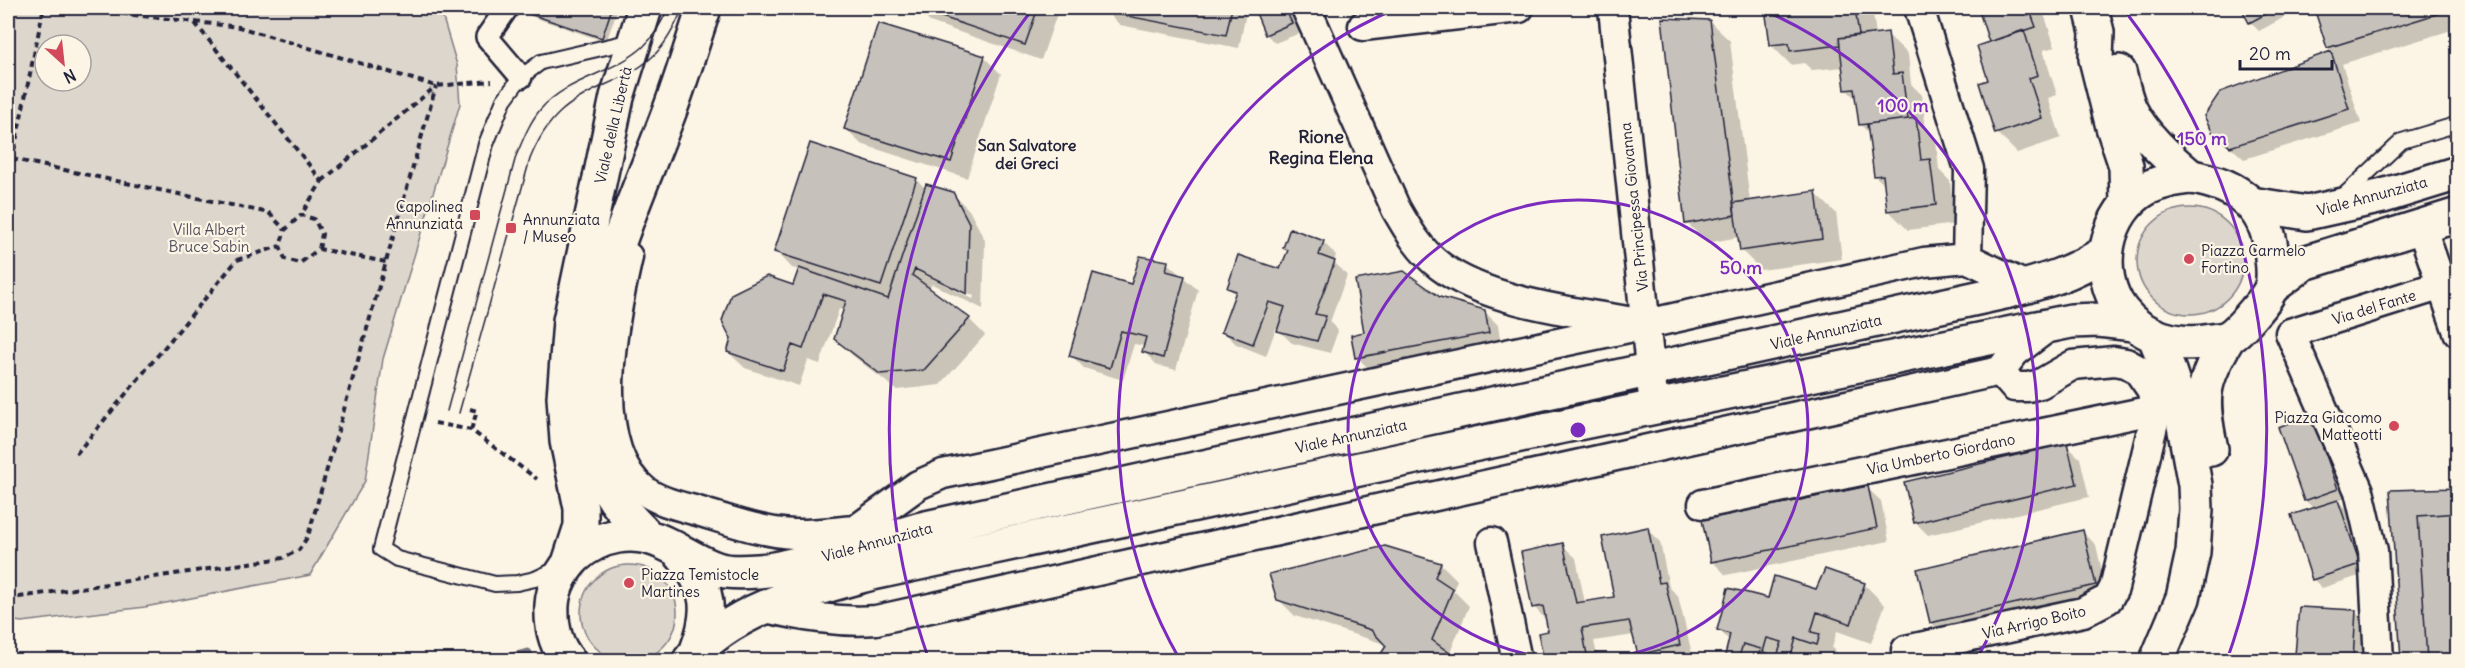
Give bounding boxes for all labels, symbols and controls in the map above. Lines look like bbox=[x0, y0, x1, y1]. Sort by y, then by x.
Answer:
north arrow bbox=[33, 33, 93, 93]
scale bar bbox=[2240, 33, 2332, 71]
text: 20 m bbox=[2249, 42, 2291, 65]
street label: Viale della Libertà bbox=[590, 64, 636, 185]
text: N bbox=[60, 65, 79, 88]
text: 100 m bbox=[1878, 94, 1929, 117]
street label: Via Principessa Giovanna bbox=[1616, 121, 1652, 292]
district label: Rione Regina Elena bbox=[1269, 125, 1373, 169]
text: 150 m bbox=[2177, 127, 2227, 150]
district label: San Salvatore dei Greci bbox=[978, 135, 1077, 173]
street label: Viale Annunziata bbox=[2315, 172, 2430, 220]
place label: Capolinea Annunziata bbox=[386, 197, 463, 233]
marker: Capolinea Annunziata bbox=[468, 208, 482, 222]
place label: Annunziata / Museo bbox=[523, 210, 601, 246]
park label: Villa Albert Bruce Sabin bbox=[169, 220, 250, 256]
marker: Annunziata / Museo bbox=[504, 221, 518, 235]
place label: Piazza Carmelo Fortino bbox=[2201, 241, 2306, 277]
marker: Piazza Carmelo Fortino bbox=[2182, 252, 2196, 266]
text: 50 m bbox=[1720, 256, 1762, 279]
street label: Via del Fante bbox=[2330, 285, 2418, 329]
street label: Viale Annunziata bbox=[1769, 310, 1884, 354]
place label: Piazza Giacomo Matteotti bbox=[2274, 408, 2382, 444]
street label: Viale Annunziata bbox=[1294, 415, 1409, 457]
marker: Piazza Giacomo Matteotti bbox=[2387, 419, 2401, 433]
centre of rings bbox=[1568, 420, 1588, 440]
street label: Via Umberto Giordano bbox=[1865, 429, 2017, 479]
street label: Viale Annunziata bbox=[820, 518, 935, 566]
place label: Piazza Temistocle Martines bbox=[641, 565, 759, 601]
marker: Piazza Temistocle Martines bbox=[622, 576, 636, 590]
street label: Via Arrigo Boito bbox=[1980, 601, 2088, 643]

